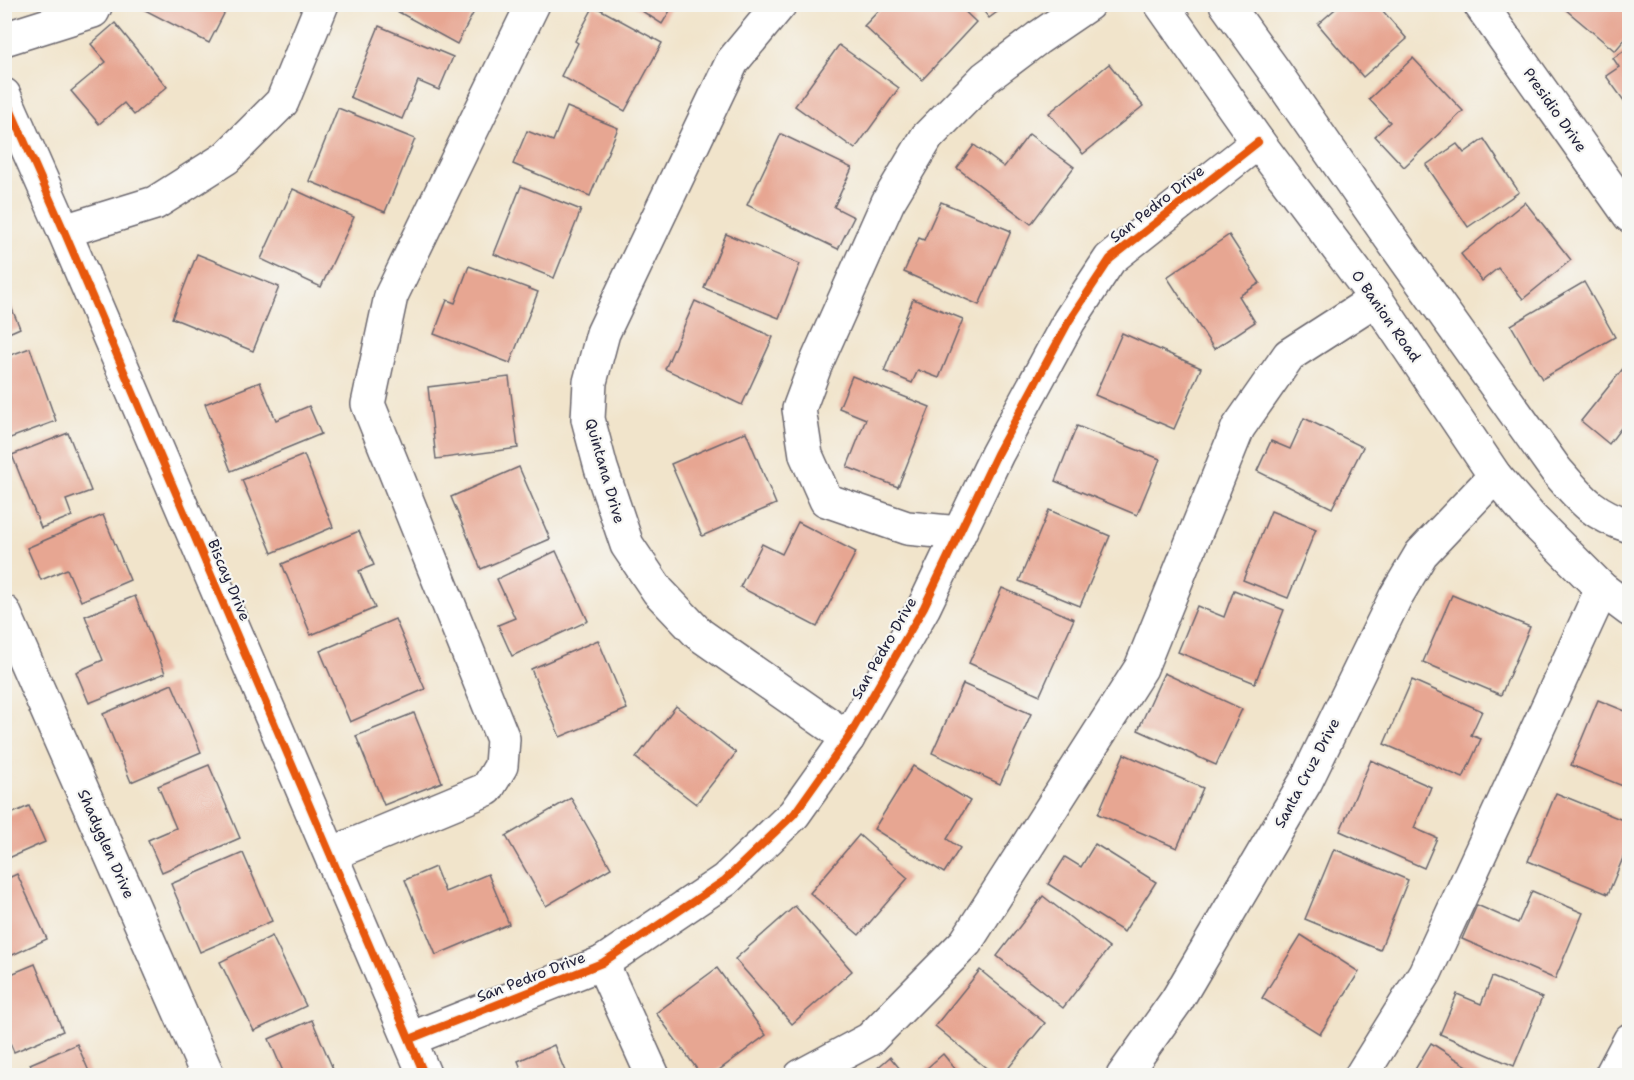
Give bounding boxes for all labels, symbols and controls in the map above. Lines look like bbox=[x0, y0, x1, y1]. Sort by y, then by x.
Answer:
street label: Presidio Drive bbox=[1519, 64, 1591, 156]
street label: San Pedro Drive bbox=[1106, 161, 1208, 247]
street label: O Banion Road bbox=[1347, 266, 1425, 366]
street label: Quintana Drive bbox=[580, 416, 630, 526]
street label: Biscay Drive bbox=[203, 536, 255, 624]
street label: San Pedro Drive bbox=[847, 593, 921, 703]
street label: Santa Cruz Drive bbox=[1270, 715, 1344, 831]
street label: Shadyglen Drive bbox=[73, 786, 139, 902]
street label: San Pedro Drive bbox=[474, 947, 588, 1007]

